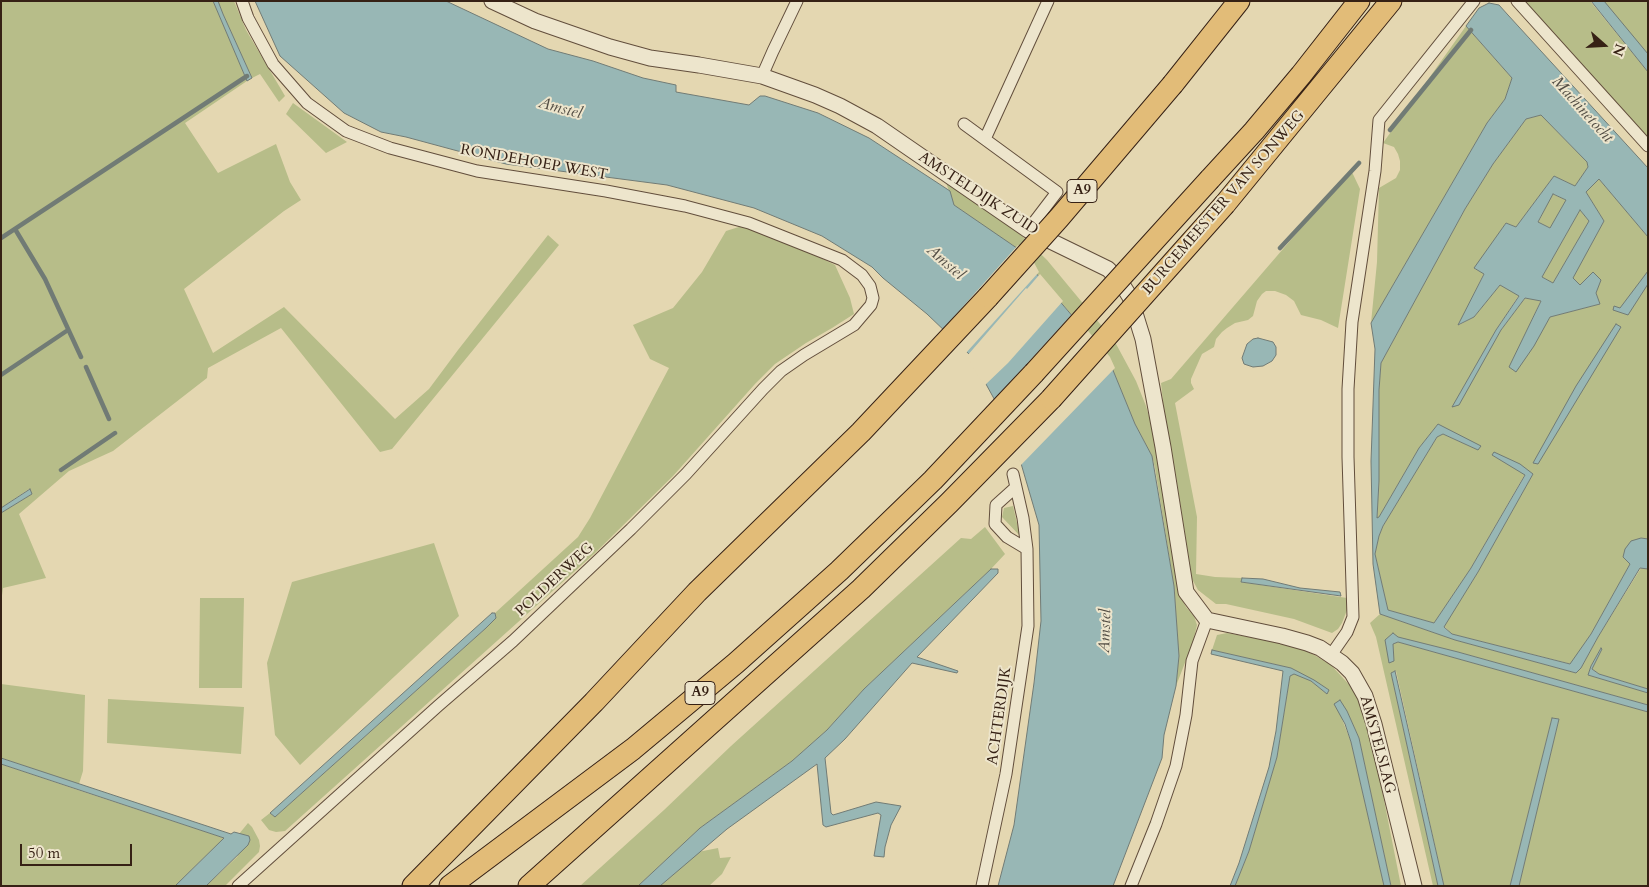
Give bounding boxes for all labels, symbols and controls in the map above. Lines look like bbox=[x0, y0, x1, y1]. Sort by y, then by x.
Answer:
north arrow bbox=[1579, 20, 1629, 70]
text: N bbox=[1608, 41, 1630, 59]
water label: Machinetocht bbox=[1547, 73, 1617, 147]
water label: Amstel bbox=[536, 94, 584, 124]
street label: BURGEMEESTER VAN SONWEG bbox=[1139, 107, 1309, 299]
street label: RONDEHOEP WEST bbox=[459, 141, 609, 185]
street label: AMSTELDIJK ZUID bbox=[915, 148, 1041, 240]
road number: A9 bbox=[1067, 180, 1097, 202]
water label: Amstel bbox=[922, 241, 968, 285]
street label: POLDERWEG bbox=[512, 539, 598, 621]
water label: Amstel bbox=[1096, 609, 1116, 653]
street label: ACHTERDIJK bbox=[984, 666, 1016, 766]
road number: A9 bbox=[685, 681, 715, 704]
street label: AMSTELSLAG bbox=[1355, 694, 1399, 796]
scale bar bbox=[22, 834, 135, 866]
text: 50 m bbox=[28, 843, 60, 863]

